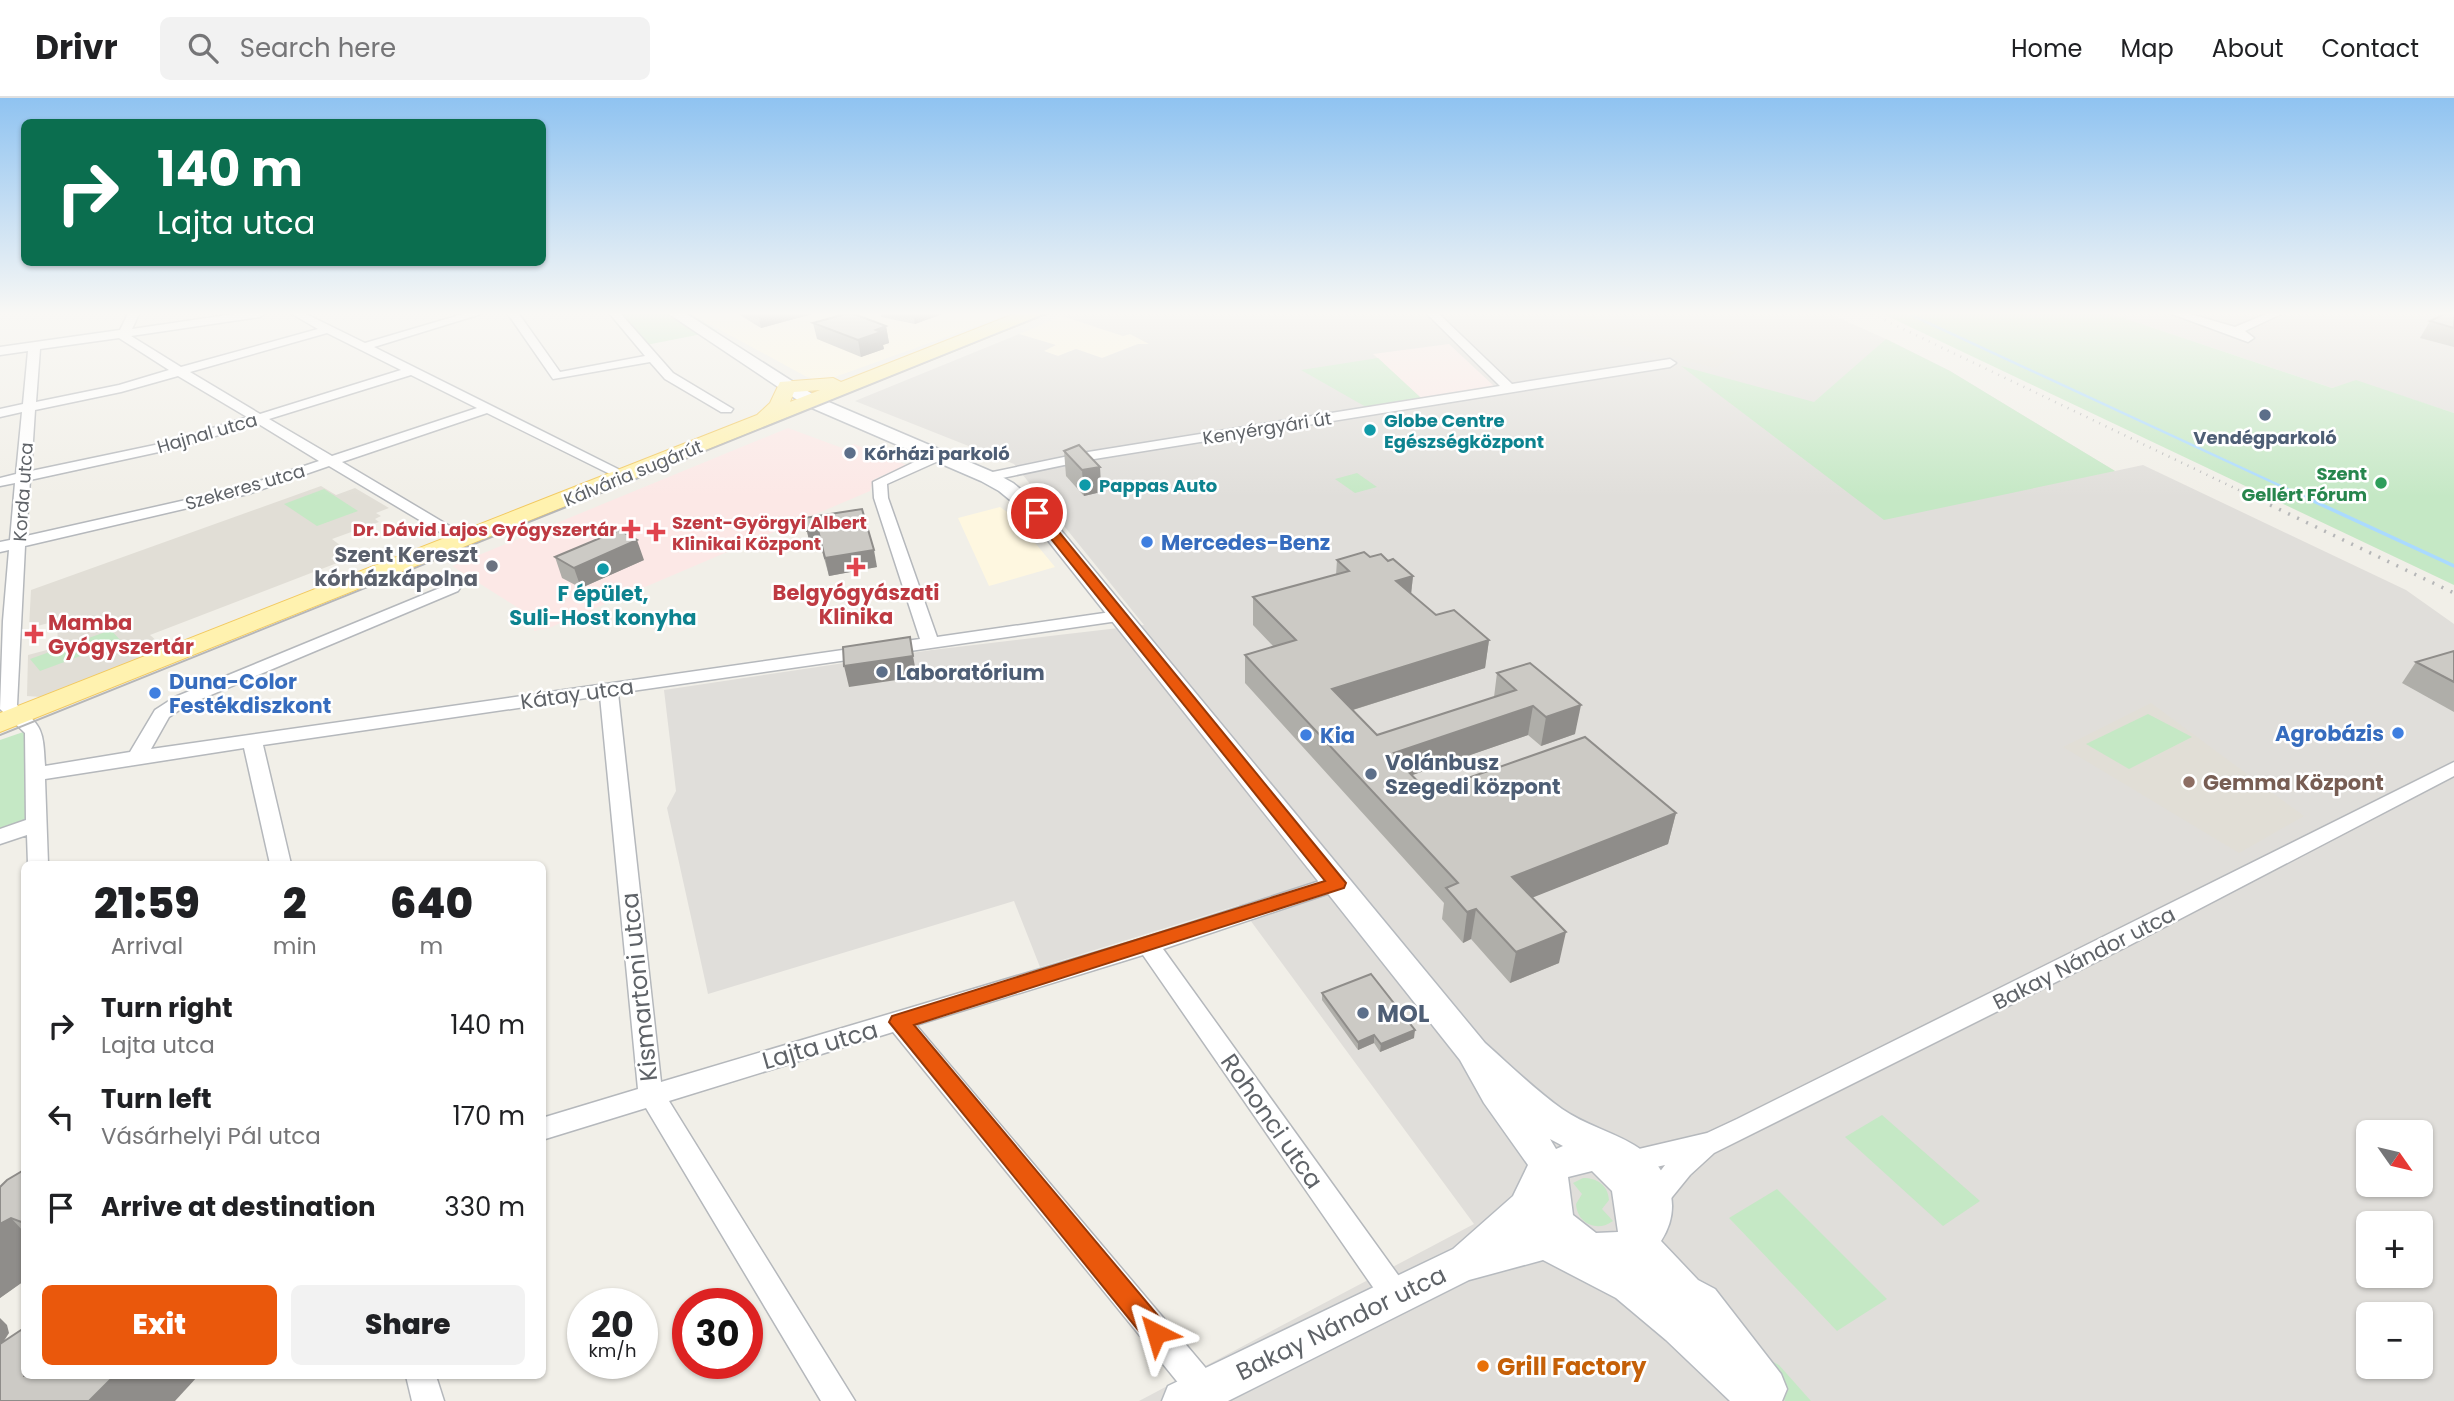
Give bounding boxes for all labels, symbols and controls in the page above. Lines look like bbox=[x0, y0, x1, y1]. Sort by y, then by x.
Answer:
search box bbox=[160, 17, 650, 80]
text: Drivr bbox=[35, 24, 118, 71]
icon: search bbox=[184, 29, 222, 67]
text: Search here bbox=[240, 30, 396, 66]
text: Home bbox=[2011, 32, 2083, 65]
text: Map bbox=[2121, 32, 2174, 65]
text: About bbox=[2212, 32, 2283, 65]
text: Contact bbox=[2321, 32, 2419, 65]
text: 140 m bbox=[157, 135, 303, 203]
icon: right bbox=[42, 147, 133, 238]
text: Lajta utca bbox=[157, 200, 315, 245]
street label: Kenyérgyári út bbox=[1201, 405, 1333, 451]
street label: Hajnal utca bbox=[154, 407, 260, 459]
marker: Vendégparkoló bbox=[2257, 407, 2273, 423]
place label: Globe Centre Egészségközpont bbox=[1384, 408, 1544, 454]
marker: Globe Centre Egészségközpont bbox=[1362, 422, 1378, 438]
place label: Vendégparkoló bbox=[2193, 425, 2337, 450]
street label: Kálvária sugárút bbox=[560, 434, 706, 512]
place label: Kórházi parkoló bbox=[864, 441, 1010, 466]
street label: Korda utca bbox=[7, 442, 39, 542]
marker: Kórházi parkoló bbox=[842, 445, 858, 461]
street label: Szekeres utca bbox=[182, 458, 308, 516]
place label: Szent Gellért Fórum bbox=[2241, 461, 2367, 507]
place label: Pappas Auto bbox=[1099, 473, 1217, 498]
marker: Szent Gellért Fórum bbox=[2373, 475, 2389, 491]
marker: Pappas Auto bbox=[1077, 477, 1093, 493]
pin bbox=[1007, 483, 1067, 543]
icon: arrive bbox=[1018, 494, 1056, 532]
place label: Szent-Györgyi Albert Klinikai Központ bbox=[672, 510, 867, 556]
place label: Dr. Dávid Lajos Gyógyszertár bbox=[353, 517, 617, 542]
marker: Dr. Dávid Lajos Gyógyszertár bbox=[623, 521, 639, 537]
marker: Szent-Györgyi Albert Klinikai Központ bbox=[646, 522, 666, 542]
place label: Mercedes-Benz bbox=[1161, 528, 1330, 557]
marker: Mercedes-Benz bbox=[1139, 534, 1155, 550]
place label: Szent Kereszt kórházkápolna bbox=[314, 540, 478, 593]
marker: Belgyógyászati Klinika bbox=[846, 557, 866, 577]
marker: Szent Kereszt kórházkápolna bbox=[484, 558, 500, 574]
marker: F épület, Suli-Host konyha bbox=[595, 561, 611, 577]
place label: Belgyógyászati Klinika bbox=[773, 578, 939, 631]
place label: F épület, Suli-Host konyha bbox=[509, 579, 697, 632]
place label: Mamba Gyógyszertár bbox=[48, 608, 194, 661]
marker: Mamba Gyógyszertár bbox=[26, 626, 42, 642]
place label: Laboratórium bbox=[896, 658, 1045, 687]
marker: Laboratórium bbox=[874, 664, 890, 680]
place label: Duna-Color Festékdiszkont bbox=[169, 667, 331, 720]
street label: Kátay utca bbox=[518, 672, 636, 716]
marker: Duna-Color Festékdiszkont bbox=[147, 685, 163, 701]
place label: Agrobázis bbox=[2275, 719, 2384, 748]
place label: Kia bbox=[1320, 721, 1355, 750]
marker: Agrobázis bbox=[2390, 725, 2406, 741]
marker: Kia bbox=[1298, 727, 1314, 743]
place label: Volánbusz Szegedi központ bbox=[1385, 748, 1560, 801]
marker: Volánbusz Szegedi központ bbox=[1363, 766, 1379, 782]
place label: Gemma Központ bbox=[2203, 768, 2384, 797]
marker: Gemma Központ bbox=[2181, 774, 2197, 790]
text: 21:59 bbox=[94, 874, 200, 933]
text: 2 bbox=[283, 874, 307, 933]
text: 640 bbox=[390, 874, 473, 933]
street label: Kismartoni utca bbox=[613, 891, 665, 1083]
street label: Bakay Nándor utca bbox=[1988, 899, 2180, 1017]
text: Arrival bbox=[111, 930, 183, 962]
text: min bbox=[273, 930, 317, 962]
text: m bbox=[420, 930, 443, 962]
text: Turn right bbox=[101, 990, 233, 1026]
place label: MOL bbox=[1377, 997, 1429, 1030]
marker: MOL bbox=[1355, 1005, 1371, 1021]
icon: right bbox=[42, 1007, 80, 1045]
text: 140 m bbox=[450, 1007, 525, 1043]
street label: Lajta utca bbox=[758, 1013, 882, 1077]
text: Lajta utca bbox=[101, 1029, 215, 1061]
street label: Rohonci utca bbox=[1213, 1047, 1331, 1195]
text: Turn left bbox=[101, 1081, 212, 1117]
icon: left bbox=[42, 1098, 80, 1136]
text: 170 m bbox=[452, 1098, 525, 1134]
text: Vásárhelyi Pál utca bbox=[101, 1120, 321, 1152]
north arrow bbox=[2356, 1120, 2432, 1197]
map controls bbox=[2356, 1120, 2433, 1379]
icon: arrive bbox=[42, 1189, 80, 1227]
text: Arrive at destination bbox=[101, 1189, 376, 1225]
text: 330 m bbox=[444, 1189, 525, 1225]
button: + bbox=[2356, 1211, 2433, 1288]
street label: Bakay Nándor utca bbox=[1231, 1258, 1451, 1388]
button: Exit bbox=[42, 1285, 277, 1365]
button: Share bbox=[291, 1285, 525, 1365]
speed limit sign: 30 bbox=[672, 1288, 763, 1379]
position arrow bbox=[1119, 1296, 1193, 1370]
text: 20 bbox=[591, 1300, 634, 1349]
button: − bbox=[2356, 1302, 2433, 1379]
text: km/h bbox=[589, 1338, 636, 1363]
place label: Grill Factory bbox=[1497, 1350, 1647, 1383]
marker: Grill Factory bbox=[1475, 1358, 1491, 1374]

